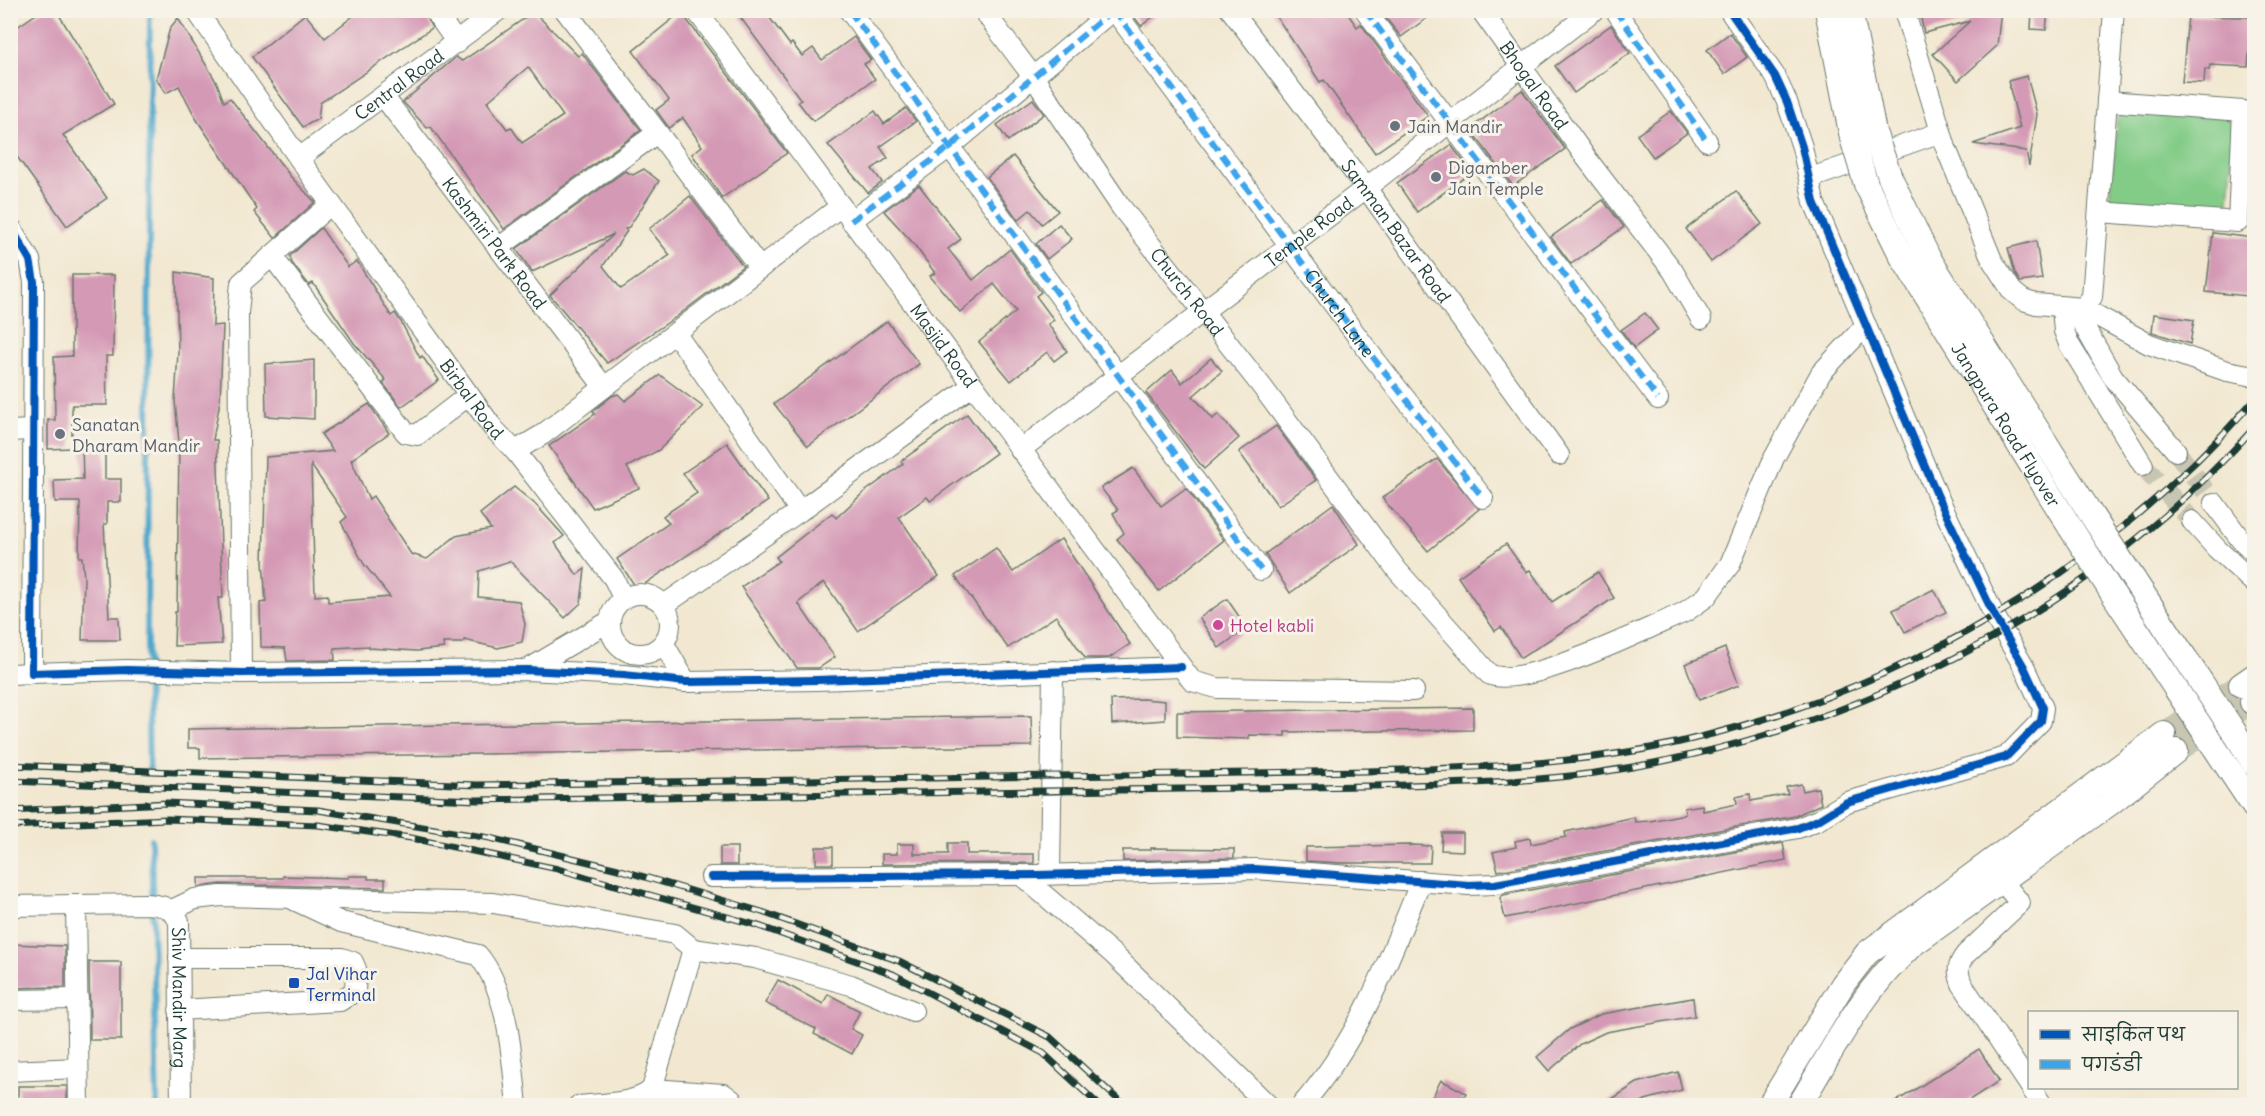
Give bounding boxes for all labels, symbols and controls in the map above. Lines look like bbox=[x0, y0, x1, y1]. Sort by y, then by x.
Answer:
street label: Bhogal Road bbox=[1495, 36, 1574, 134]
street label: Central Road bbox=[349, 43, 448, 125]
place label: Jain Mandir bbox=[1407, 115, 1503, 138]
marker: Jain Mandir bbox=[1388, 119, 1402, 133]
street label: Samman Bazar Road bbox=[1337, 155, 1457, 307]
place label: Digamber Jain Temple bbox=[1448, 156, 1544, 200]
marker: Digamber Jain Temple bbox=[1429, 170, 1443, 184]
street label: Kashmiri Park Road bbox=[437, 172, 552, 313]
street label: Temple Road bbox=[1260, 191, 1357, 272]
street label: Church Road bbox=[1146, 243, 1229, 341]
street label: Church Lane bbox=[1300, 265, 1380, 362]
street label: Masjid Road bbox=[905, 299, 983, 392]
street label: Jangpura Road Flyover bbox=[1947, 338, 2067, 512]
street label: Birbal Road bbox=[435, 354, 509, 444]
place label: Sanatan Dharam Mandir bbox=[72, 413, 201, 457]
marker: Sanatan Dharam Mandir bbox=[53, 427, 67, 441]
place label: Hotel kabli bbox=[1230, 614, 1314, 637]
marker: Hotel kabli bbox=[1211, 618, 1225, 632]
street label: Shiv Mandir Marg bbox=[168, 927, 192, 1068]
place label: Jal Vihar Terminal bbox=[306, 962, 378, 1006]
marker: Jal Vihar Terminal bbox=[287, 976, 301, 990]
legend bbox=[2028, 1011, 2238, 1089]
text: साइकिल पथ bbox=[2081, 1021, 2187, 1046]
text: पगडंडी bbox=[2081, 1051, 2142, 1076]

